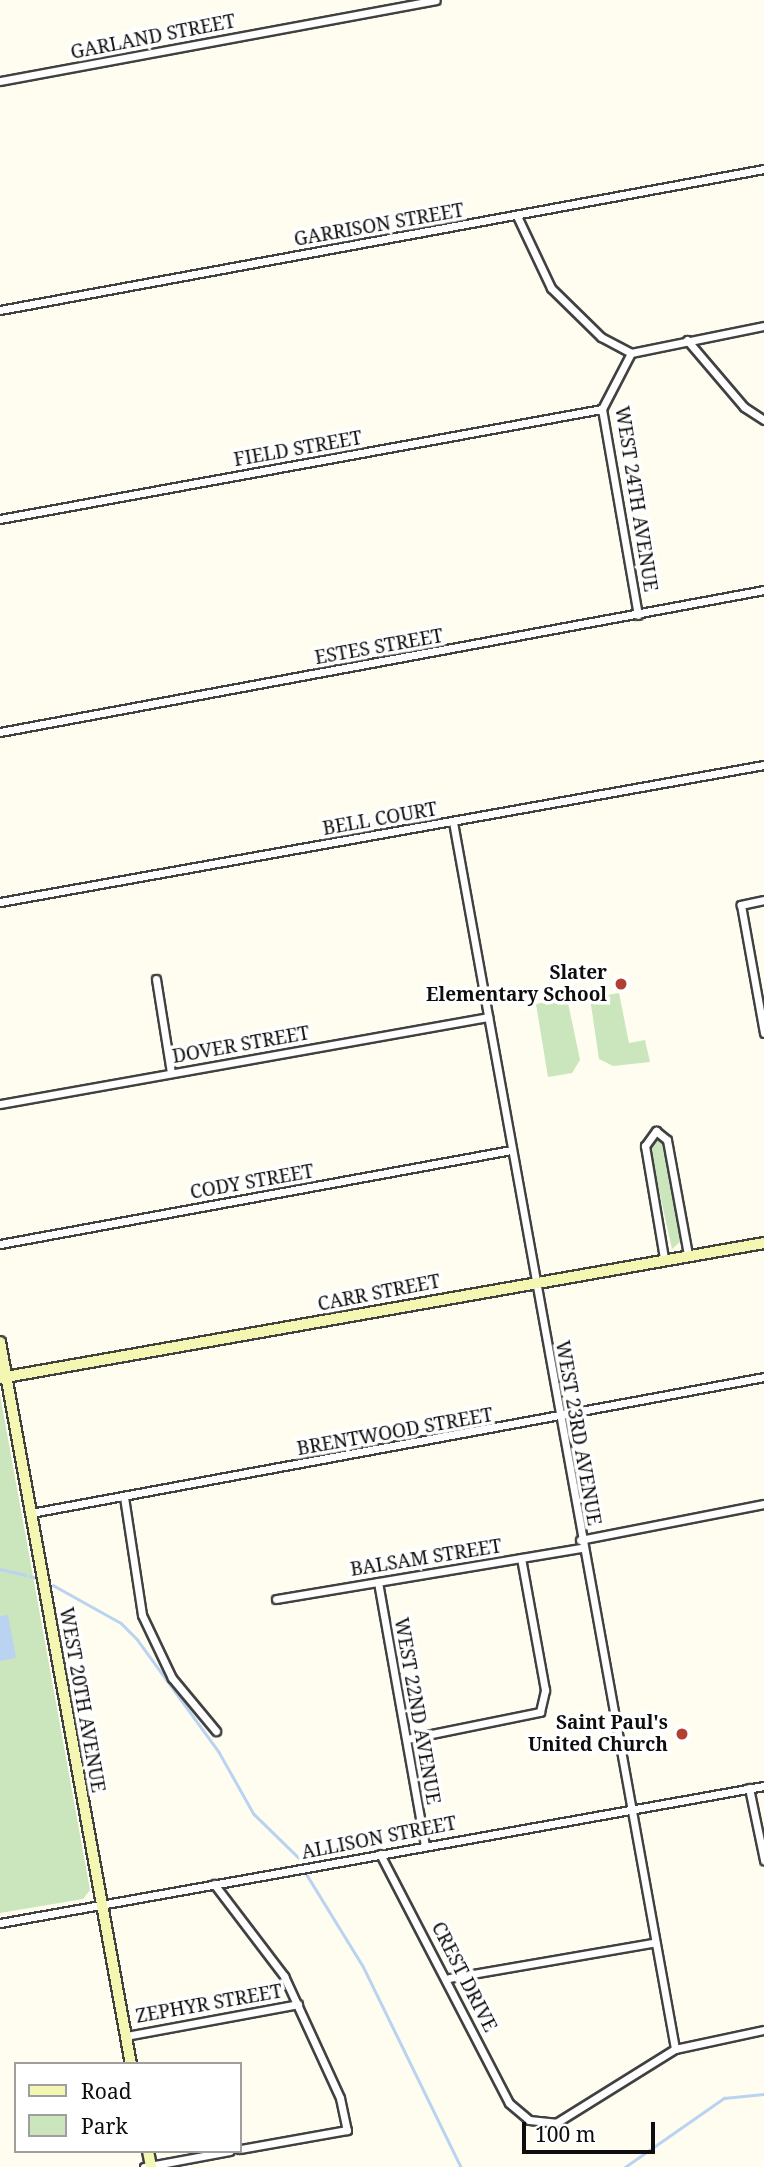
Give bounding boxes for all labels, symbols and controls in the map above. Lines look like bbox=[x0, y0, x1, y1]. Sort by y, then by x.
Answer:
street label: GARLAND STREET bbox=[69, 10, 237, 64]
street label: GARRISON STREET bbox=[292, 199, 466, 251]
street label: WEST 24TH AVENUE bbox=[610, 405, 662, 593]
street label: FIELD STREET bbox=[232, 426, 364, 472]
street label: ESTES STREET bbox=[313, 624, 445, 670]
street label: BELL COURT bbox=[321, 798, 439, 840]
place label: Slater Elementary School bbox=[426, 962, 607, 1006]
marker: Slater Elementary School bbox=[613, 976, 629, 992]
street label: DOVER STREET bbox=[171, 1022, 311, 1068]
street label: CODY STREET bbox=[188, 1160, 316, 1204]
street label: CARR STREET bbox=[316, 1270, 442, 1316]
street label: WEST 23RD AVENUE bbox=[551, 1339, 605, 1527]
street label: BRENTWOOD STREET bbox=[295, 1404, 495, 1460]
street label: BALSAM STREET bbox=[349, 1535, 503, 1581]
street label: WEST 20TH AVENUE bbox=[54, 1606, 110, 1794]
street label: WEST 22ND AVENUE bbox=[389, 1616, 445, 1806]
place label: Saint Paul's United Church bbox=[528, 1712, 668, 1756]
marker: Saint Paul's United Church bbox=[674, 1726, 690, 1742]
street label: ALLISON STREET bbox=[300, 1812, 458, 1864]
street label: CREST DRIVE bbox=[427, 1918, 501, 2036]
street label: ZEPHYR STREET bbox=[134, 1980, 284, 2028]
legend bbox=[14, 2062, 242, 2153]
text: Road bbox=[81, 2077, 132, 2105]
scale bar bbox=[526, 2108, 659, 2152]
text: Park bbox=[81, 2112, 128, 2140]
text: 100 m bbox=[535, 2120, 596, 2148]

